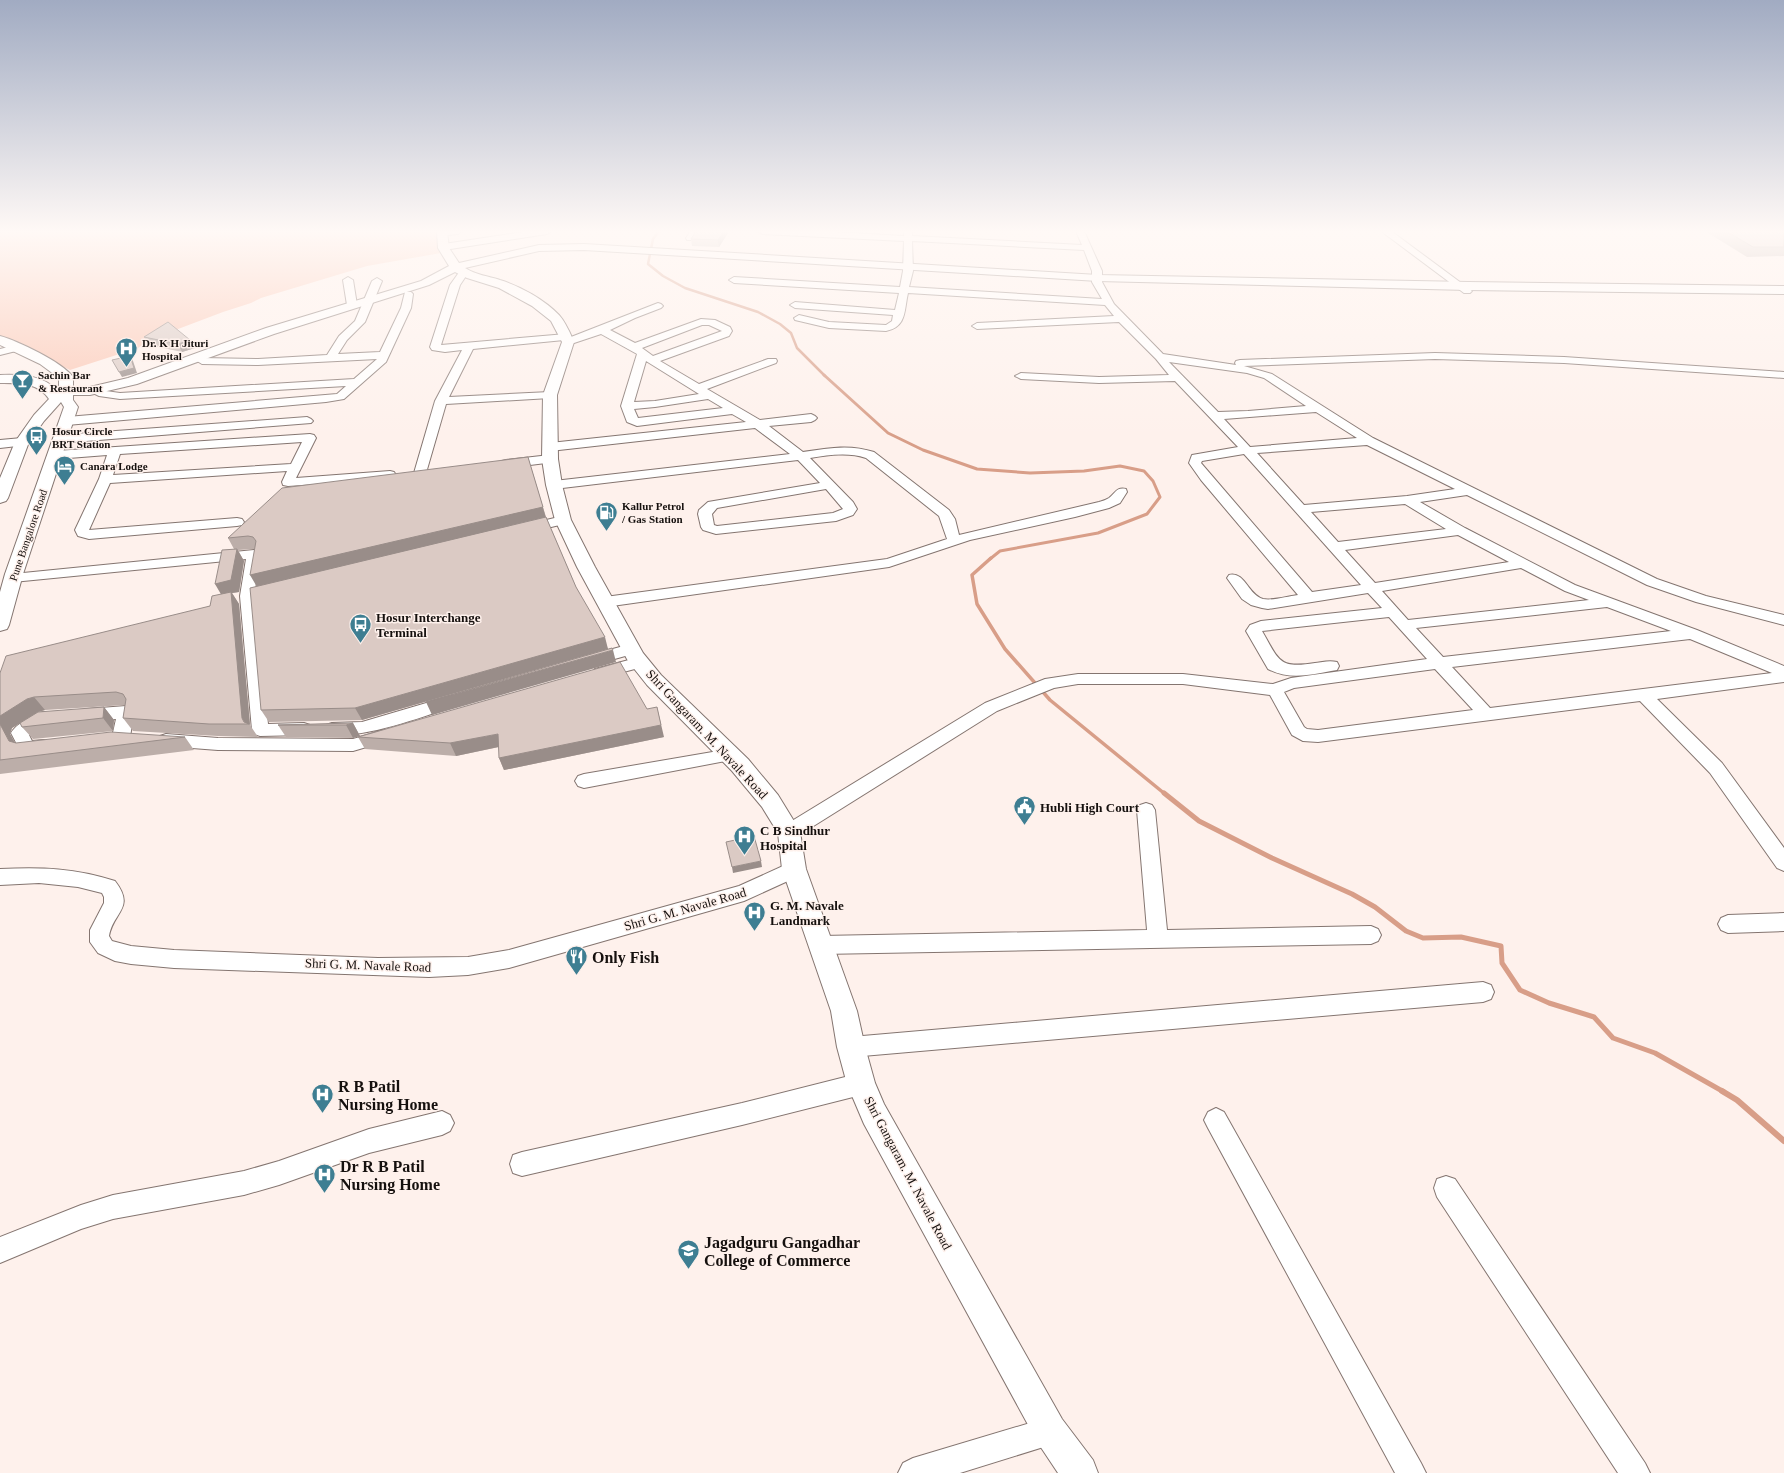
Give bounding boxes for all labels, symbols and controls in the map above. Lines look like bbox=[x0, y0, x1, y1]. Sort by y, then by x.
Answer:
hospital icon: Dr. K H Jituri Hospital bbox=[113, 336, 139, 369]
place label: Dr. K H Jituri Hospital bbox=[142, 337, 208, 362]
bar icon: Sachin Bar & Restaurant bbox=[9, 368, 35, 401]
place label: Sachin Bar & Restaurant bbox=[38, 369, 103, 394]
bus stop icon: Hosur Circle BRT Station bbox=[24, 424, 50, 457]
place label: Hosur Circle BRT Station bbox=[52, 425, 113, 450]
hotel icon: Canara Lodge bbox=[51, 453, 77, 486]
place label: Canara Lodge bbox=[80, 460, 148, 472]
street label: Pune Bangalore Road bbox=[7, 487, 49, 582]
fuel station icon: Kallur Petrol / Gas Station bbox=[593, 499, 619, 532]
place label: Kallur Petrol / Gas Station bbox=[621, 500, 684, 525]
place label: Hosur Interchange Terminal bbox=[376, 610, 481, 640]
bus stop icon: Hosur Interchange Terminal bbox=[348, 611, 374, 644]
street label: Shri Gangaram. M. Navale Road bbox=[643, 666, 771, 802]
public building icon: Hubli High Court bbox=[1012, 794, 1038, 827]
place label: Hubli High Court bbox=[1040, 800, 1140, 815]
place label: C B Sindhur Hospital bbox=[760, 823, 830, 853]
hospital icon: C B Sindhur Hospital bbox=[731, 824, 757, 857]
street label: Shri G. M. Navale Road bbox=[622, 884, 748, 934]
place label: G. M. Navale Landmark bbox=[770, 898, 844, 928]
hospital icon: G. M. Navale Landmark bbox=[741, 899, 767, 932]
restaurant icon: Only Fish bbox=[563, 944, 589, 977]
place label: Only Fish bbox=[592, 949, 659, 967]
street label: Shri G. M. Navale Road bbox=[305, 955, 432, 975]
place label: R B Patil Nursing Home bbox=[338, 1078, 438, 1114]
hospital icon: R B Patil Nursing Home bbox=[310, 1082, 336, 1115]
street label: Shri Gangaram. M. Navale Road bbox=[861, 1094, 955, 1253]
place label: Dr R B Patil Nursing Home bbox=[340, 1158, 440, 1194]
hospital icon: Dr R B Patil Nursing Home bbox=[312, 1162, 338, 1195]
place label: Jagadguru Gangadhar College of Commerce bbox=[704, 1234, 860, 1270]
school or university icon: Jagadguru Gangadhar College of Commerce bbox=[676, 1238, 702, 1271]

